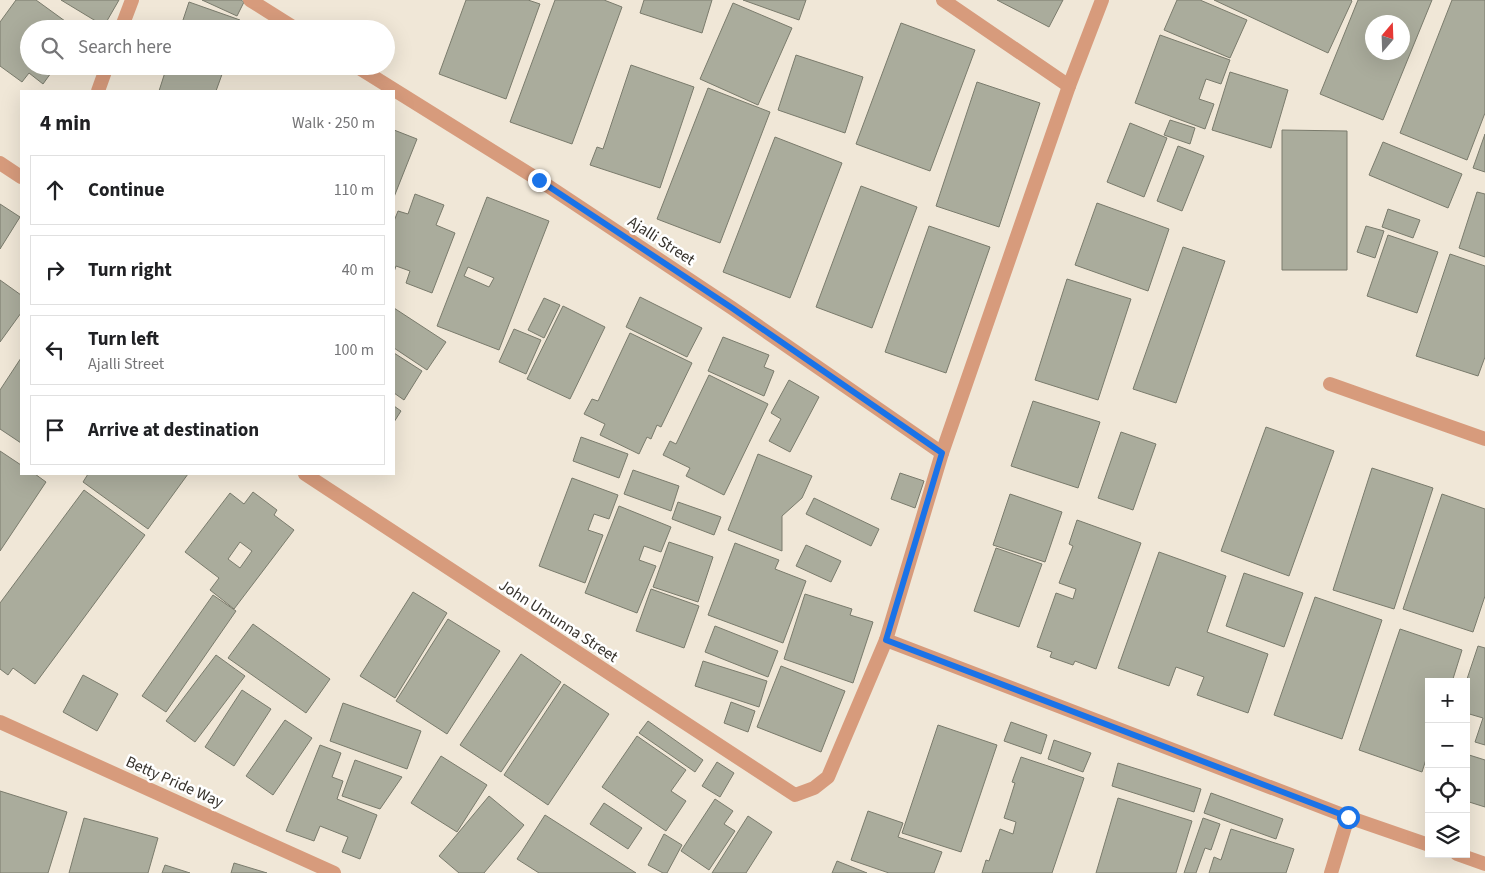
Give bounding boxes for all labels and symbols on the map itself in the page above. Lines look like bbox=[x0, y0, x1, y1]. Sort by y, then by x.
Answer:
north arrow bbox=[1365, 15, 1410, 60]
route end bbox=[528, 169, 551, 192]
street label: Ajalli Street bbox=[624, 211, 700, 271]
street label: John Umunna Street bbox=[495, 574, 623, 668]
street label: Betty Pride Way bbox=[122, 751, 227, 813]
route start bbox=[1337, 806, 1360, 829]

